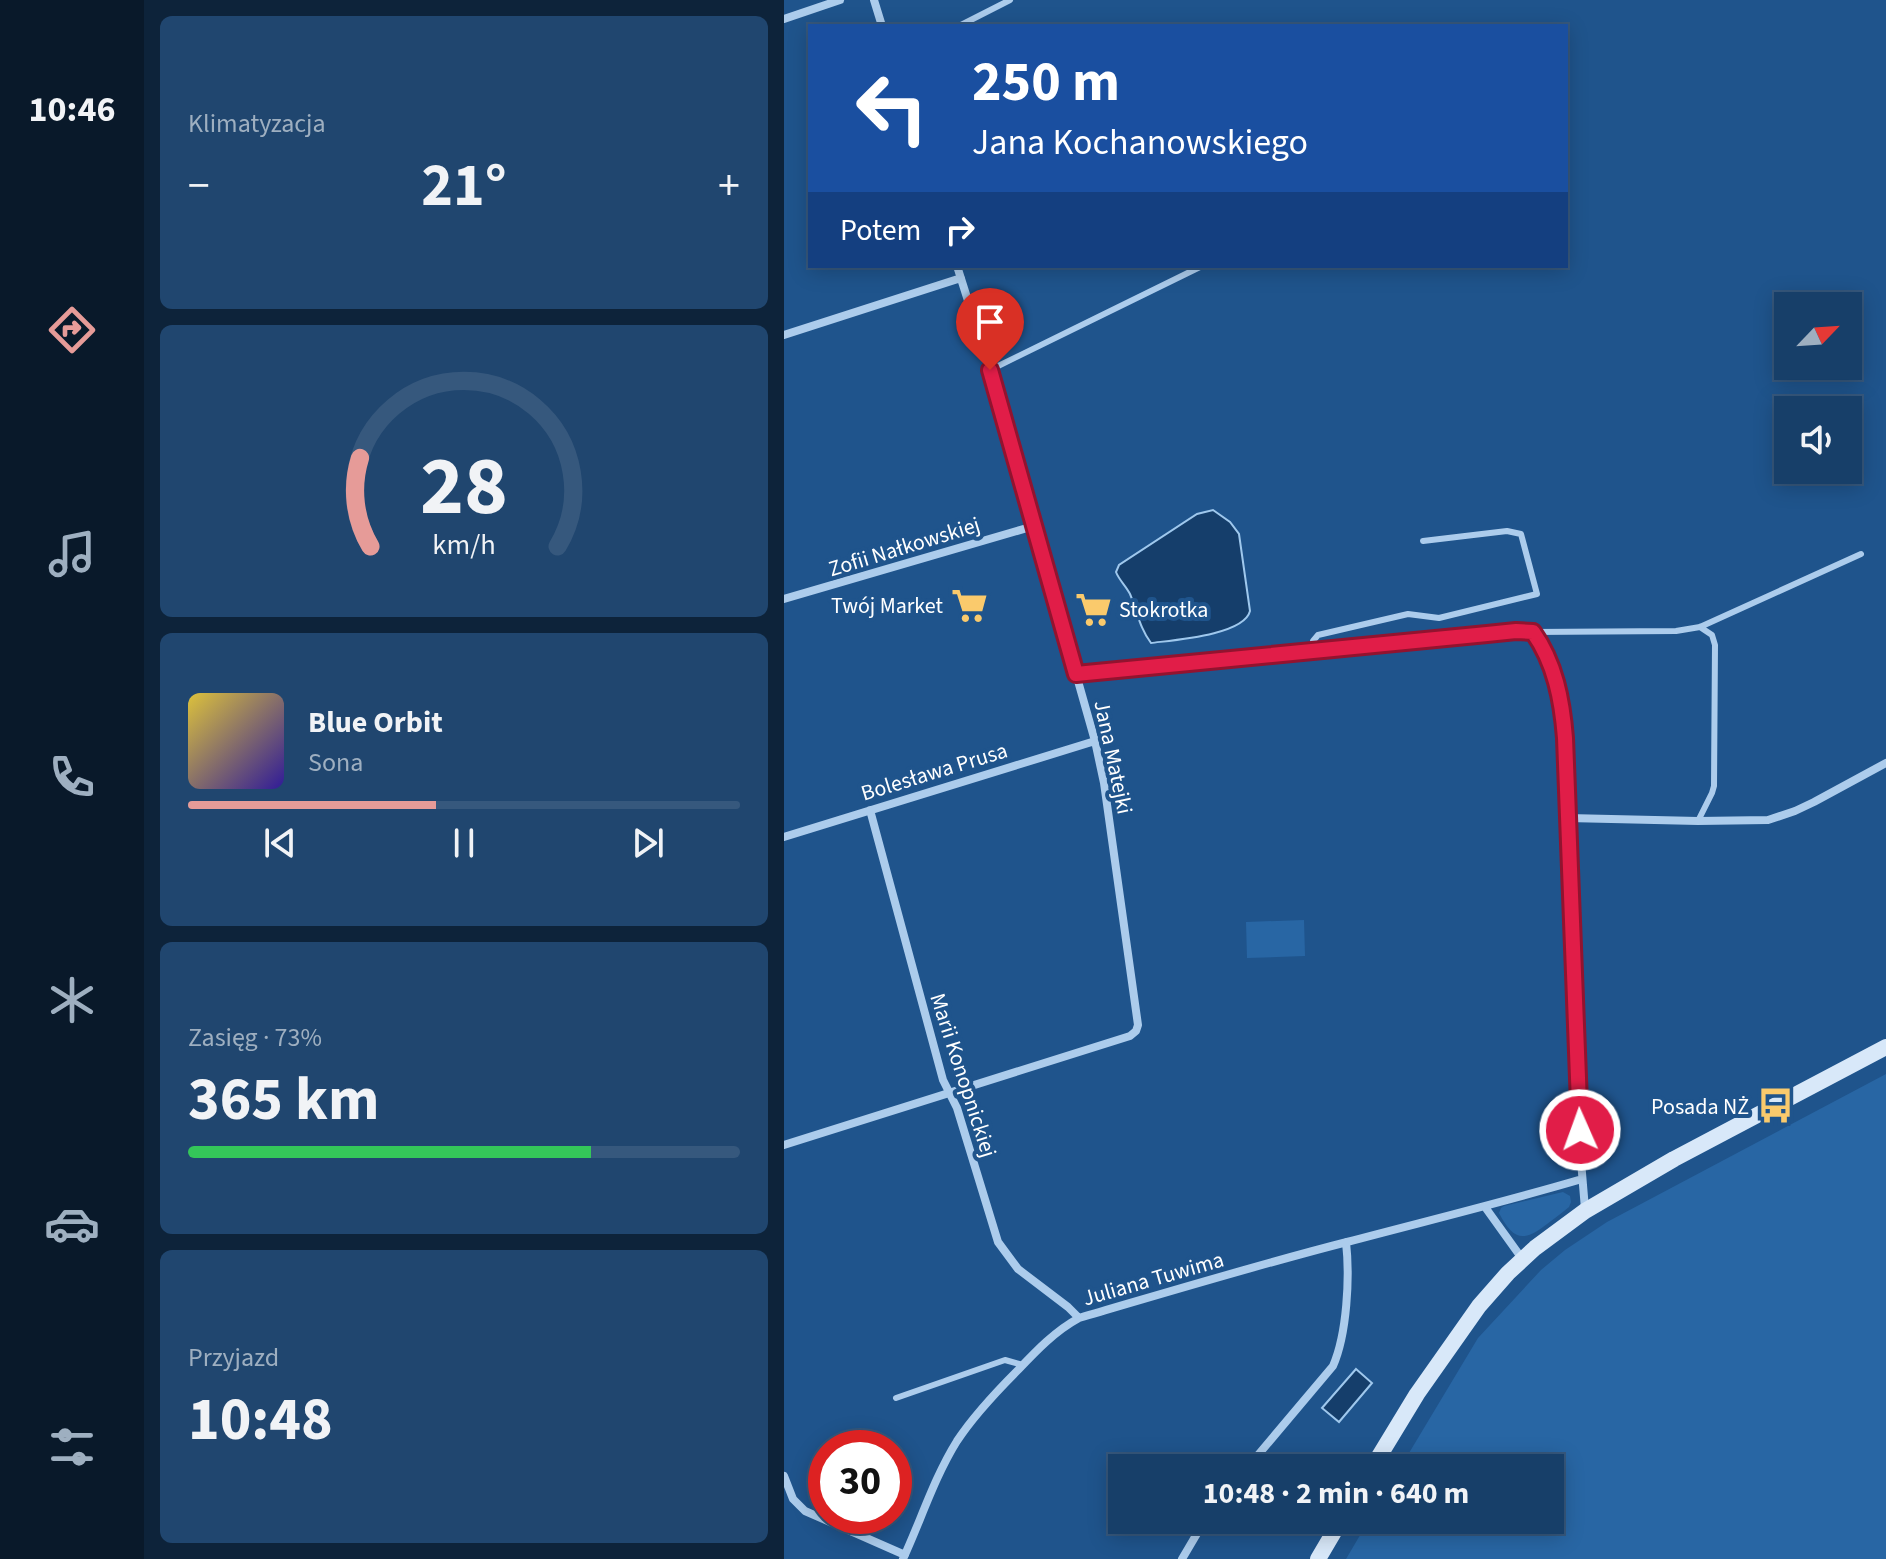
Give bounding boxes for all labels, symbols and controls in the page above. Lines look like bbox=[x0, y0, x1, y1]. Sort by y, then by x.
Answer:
text: 250 m bbox=[972, 43, 1120, 122]
icon: left bbox=[840, 56, 944, 160]
text: 10:46 bbox=[29, 84, 115, 135]
text: Klimatyzacja bbox=[188, 105, 326, 142]
text: Jana Kochanowskiego bbox=[972, 117, 1308, 168]
text: 21° bbox=[421, 144, 507, 229]
text: − bbox=[188, 155, 210, 218]
text: + bbox=[718, 155, 740, 218]
icon: right bbox=[938, 208, 982, 252]
text: Potem bbox=[840, 209, 922, 252]
pin bbox=[956, 288, 1024, 370]
north arrow bbox=[1774, 292, 1862, 380]
map controls bbox=[1774, 292, 1862, 484]
icon: arrive bbox=[968, 300, 1012, 344]
icon: directions bbox=[44, 302, 100, 358]
button: sound bbox=[1774, 396, 1862, 484]
text: 28 bbox=[420, 427, 508, 545]
street label: Zofii Nałkowskiej bbox=[825, 509, 984, 585]
text: km/h bbox=[432, 525, 496, 565]
icon: music bbox=[44, 526, 100, 582]
supermarket icon: Twój Market bbox=[950, 586, 988, 624]
place label: Twój Market bbox=[831, 590, 944, 622]
supermarket icon: Stokrotka bbox=[1074, 590, 1112, 628]
place label: Stokrotka bbox=[1119, 594, 1208, 626]
street label: Jana Matejki bbox=[1085, 697, 1141, 817]
text: Blue Orbit bbox=[308, 701, 443, 744]
street label: Bolesława Prusa bbox=[857, 734, 1012, 809]
text: Sona bbox=[308, 744, 363, 781]
icon: phone bbox=[44, 749, 100, 805]
icon: previous bbox=[258, 821, 302, 865]
icon: pause bbox=[442, 821, 486, 865]
icon: next bbox=[626, 821, 670, 865]
icon: climate bbox=[44, 972, 100, 1028]
street label: Marii Konopnickiej bbox=[921, 989, 1005, 1161]
text: Zasięg · 73% bbox=[188, 1019, 322, 1056]
text: 365 km bbox=[188, 1058, 379, 1143]
bus stop icon: Posada NŻ bbox=[1756, 1087, 1794, 1125]
position arrow bbox=[1538, 1088, 1622, 1172]
place label: Posada NŻ bbox=[1651, 1091, 1749, 1123]
icon: car bbox=[44, 1196, 100, 1252]
street label: Juliana Tuwima bbox=[1079, 1244, 1228, 1314]
text: Przyjazd bbox=[188, 1339, 279, 1376]
text: 10:48 bbox=[188, 1378, 333, 1463]
icon: filters bbox=[44, 1419, 100, 1475]
speed limit sign: 30 bbox=[808, 1430, 912, 1534]
text: 10:48 · 2 min · 640 m bbox=[1203, 1472, 1469, 1515]

